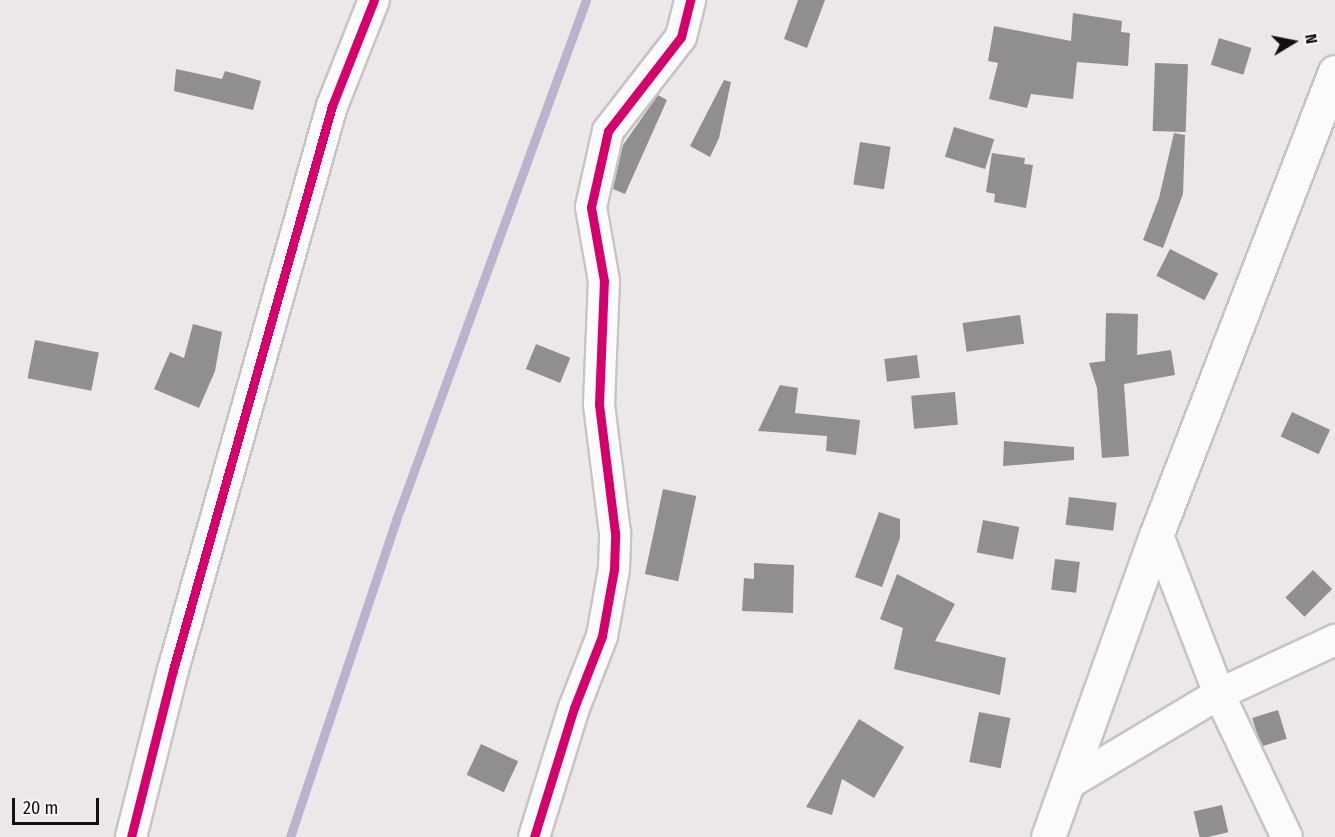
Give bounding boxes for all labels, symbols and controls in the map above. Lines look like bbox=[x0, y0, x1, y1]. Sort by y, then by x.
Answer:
north arrow bbox=[1263, 12, 1323, 72]
text: N bbox=[1301, 32, 1321, 45]
scale bar bbox=[15, 786, 102, 824]
text: 20 m bbox=[23, 797, 58, 819]

